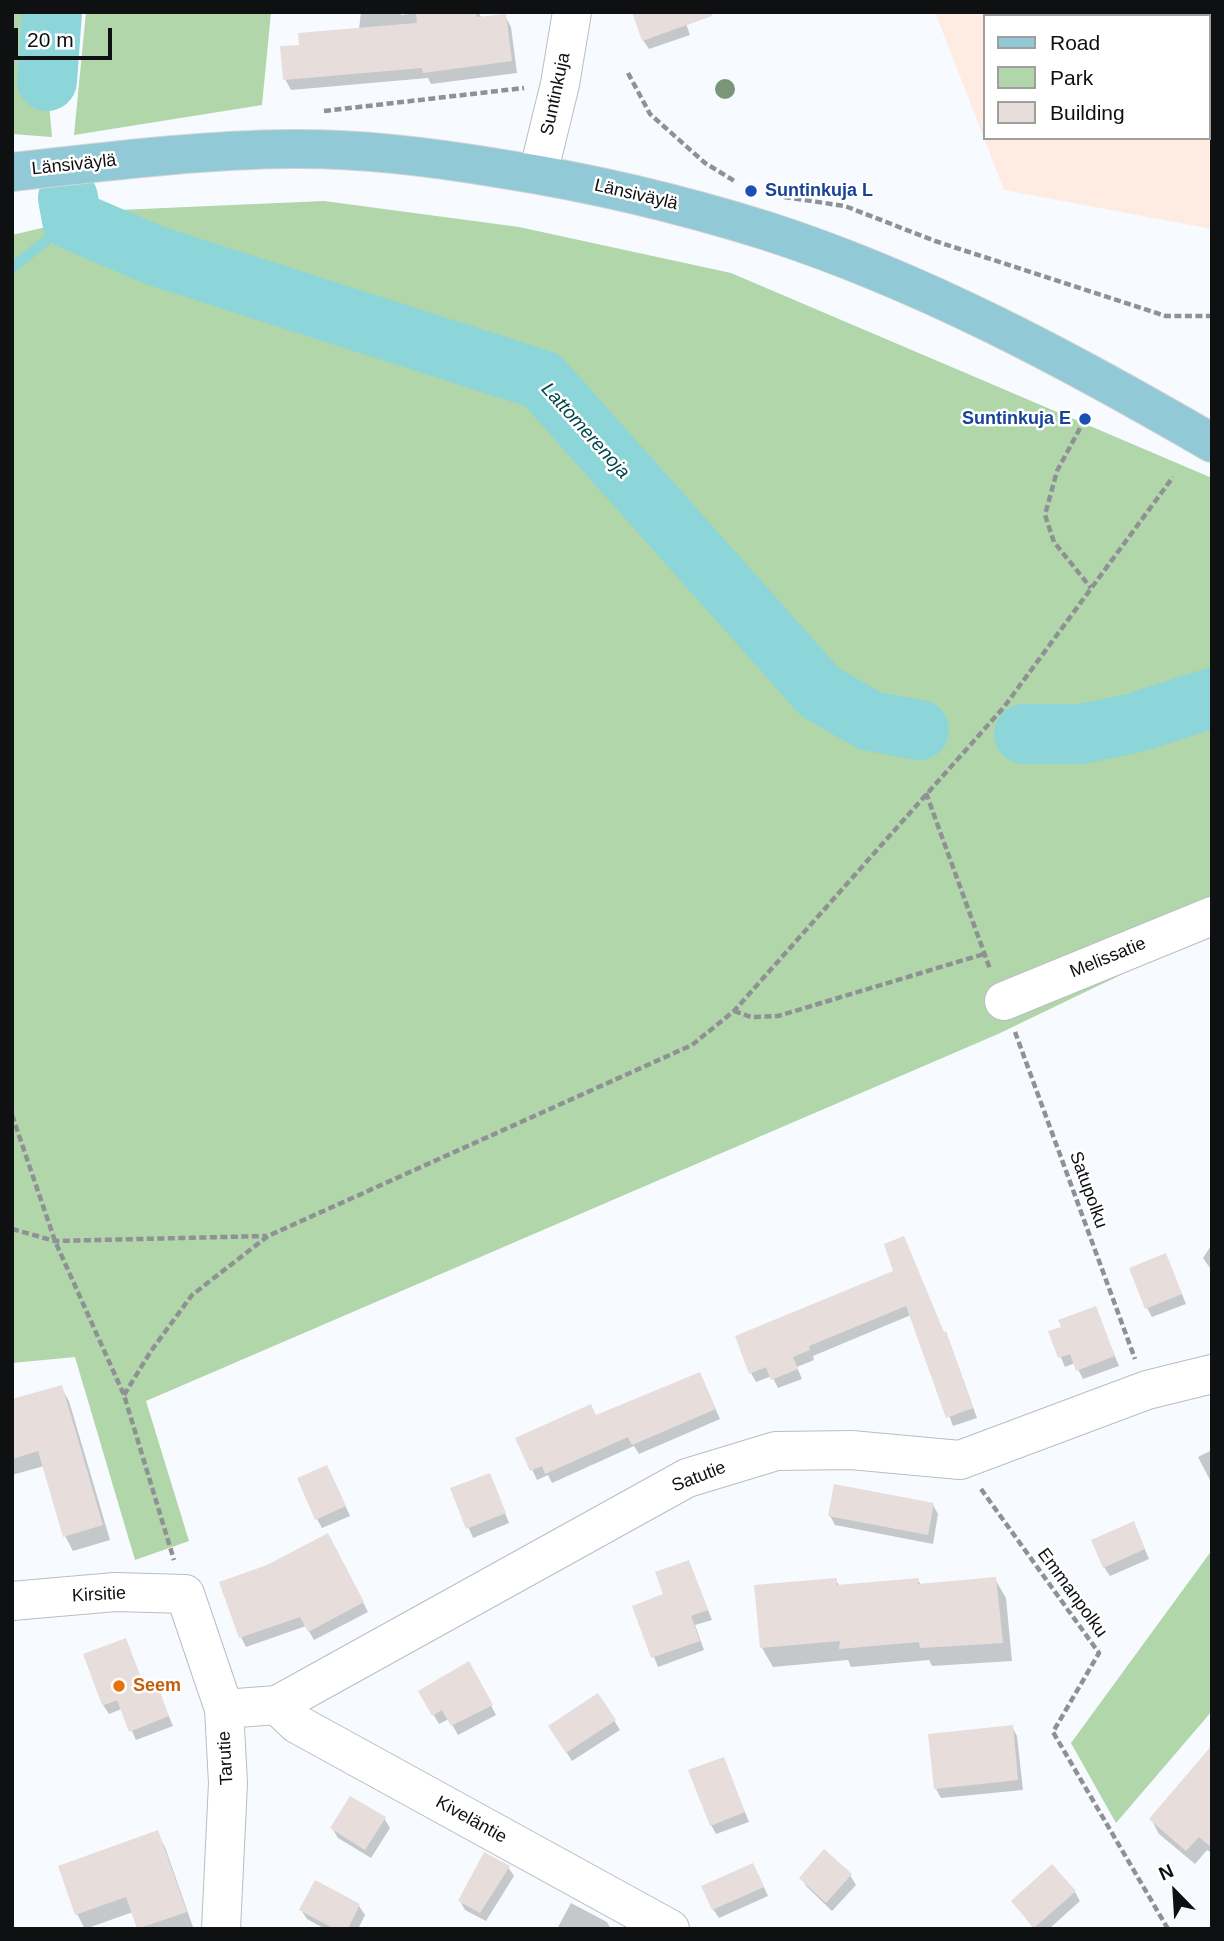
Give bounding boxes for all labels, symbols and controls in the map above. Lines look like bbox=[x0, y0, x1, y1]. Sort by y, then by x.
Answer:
scale bar bbox=[18, 14, 116, 58]
legend bbox=[982, 14, 1210, 140]
text: 20 m bbox=[27, 28, 74, 51]
text: Road bbox=[1050, 31, 1100, 54]
street label: Suntinkuja bbox=[537, 51, 575, 137]
text: Park bbox=[1050, 66, 1093, 89]
text: Building bbox=[1050, 101, 1125, 124]
street label: Länsiväylä bbox=[31, 150, 117, 180]
street label: Länsiväylä bbox=[592, 175, 680, 215]
place label: Suntinkuja L bbox=[765, 180, 873, 202]
marker: Suntinkuja L bbox=[743, 183, 759, 199]
water label: Lattomerenoja bbox=[536, 378, 634, 484]
place label: Suntinkuja E bbox=[962, 408, 1071, 430]
marker: Suntinkuja E bbox=[1077, 411, 1093, 427]
street label: Melissatie bbox=[1067, 933, 1149, 983]
street label: Satupolku bbox=[1064, 1149, 1112, 1231]
street label: Satutie bbox=[669, 1457, 729, 1497]
street label: Emmanpolku bbox=[1032, 1544, 1112, 1642]
street label: Kirsitie bbox=[71, 1583, 127, 1607]
place label: Seem bbox=[133, 1675, 181, 1697]
marker: Seem bbox=[111, 1678, 127, 1694]
street label: Tarutie bbox=[214, 1730, 238, 1786]
street label: Kiveläntie bbox=[432, 1792, 510, 1848]
north arrow bbox=[1140, 1857, 1210, 1927]
text: N bbox=[1156, 1860, 1177, 1885]

